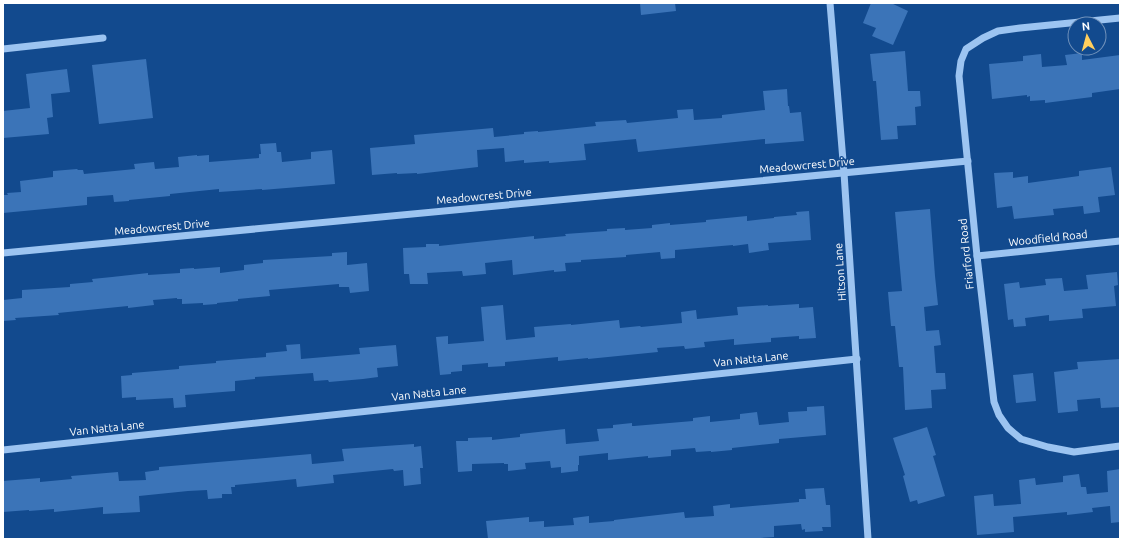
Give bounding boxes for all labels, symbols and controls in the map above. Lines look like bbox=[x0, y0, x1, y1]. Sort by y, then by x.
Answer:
north arrow bbox=[1067, 16, 1107, 56]
text: N bbox=[1081, 20, 1091, 32]
street label: Meadowcrest Drive bbox=[759, 155, 855, 175]
street label: Meadowcrest Drive bbox=[436, 186, 532, 206]
street label: Meadowcrest Drive bbox=[114, 217, 210, 237]
street label: Friarford Road bbox=[956, 218, 976, 290]
street label: Woodfield Road bbox=[1008, 228, 1088, 248]
street label: Hitson Lane bbox=[832, 243, 848, 301]
street label: Van Natta Lane bbox=[713, 349, 789, 369]
street label: Van Natta Lane bbox=[391, 383, 467, 403]
street label: Van Natta Lane bbox=[69, 418, 145, 438]

